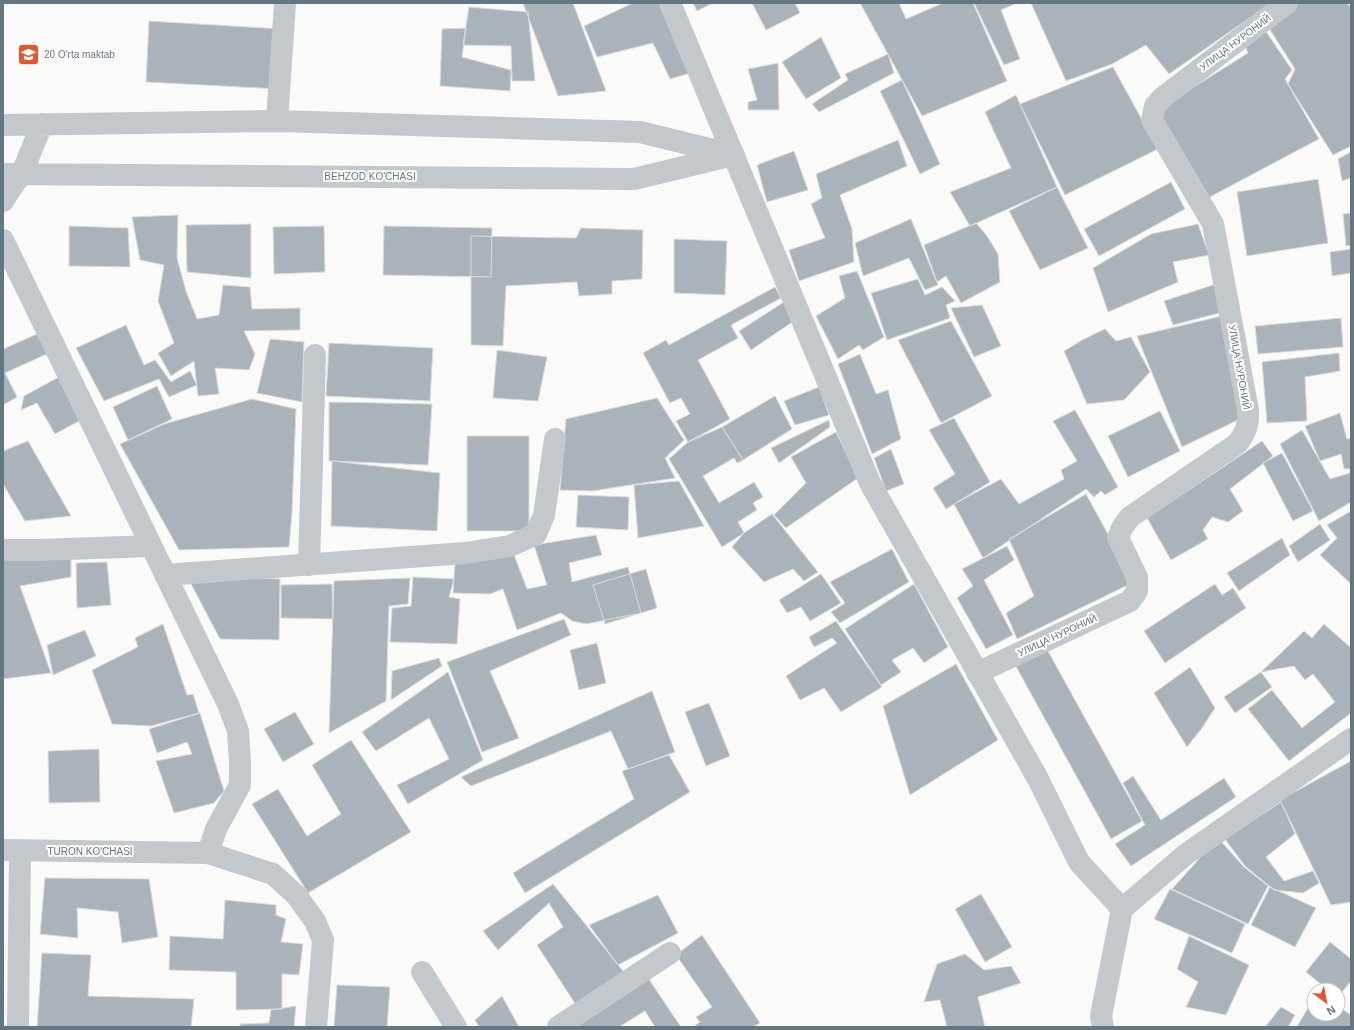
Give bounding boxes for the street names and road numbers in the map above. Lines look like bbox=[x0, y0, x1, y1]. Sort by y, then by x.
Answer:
street label: УЛИЦА НУРОНИЙ bbox=[1197, 11, 1273, 73]
street label: BEHZOD KO'CHASI bbox=[324, 171, 416, 182]
street label: УЛИЦА НУРОНИЙ bbox=[1227, 324, 1253, 410]
street label: УЛИЦА НУРОНИЙ bbox=[1015, 611, 1099, 659]
street label: TURON KO'CHASI bbox=[47, 846, 133, 857]

